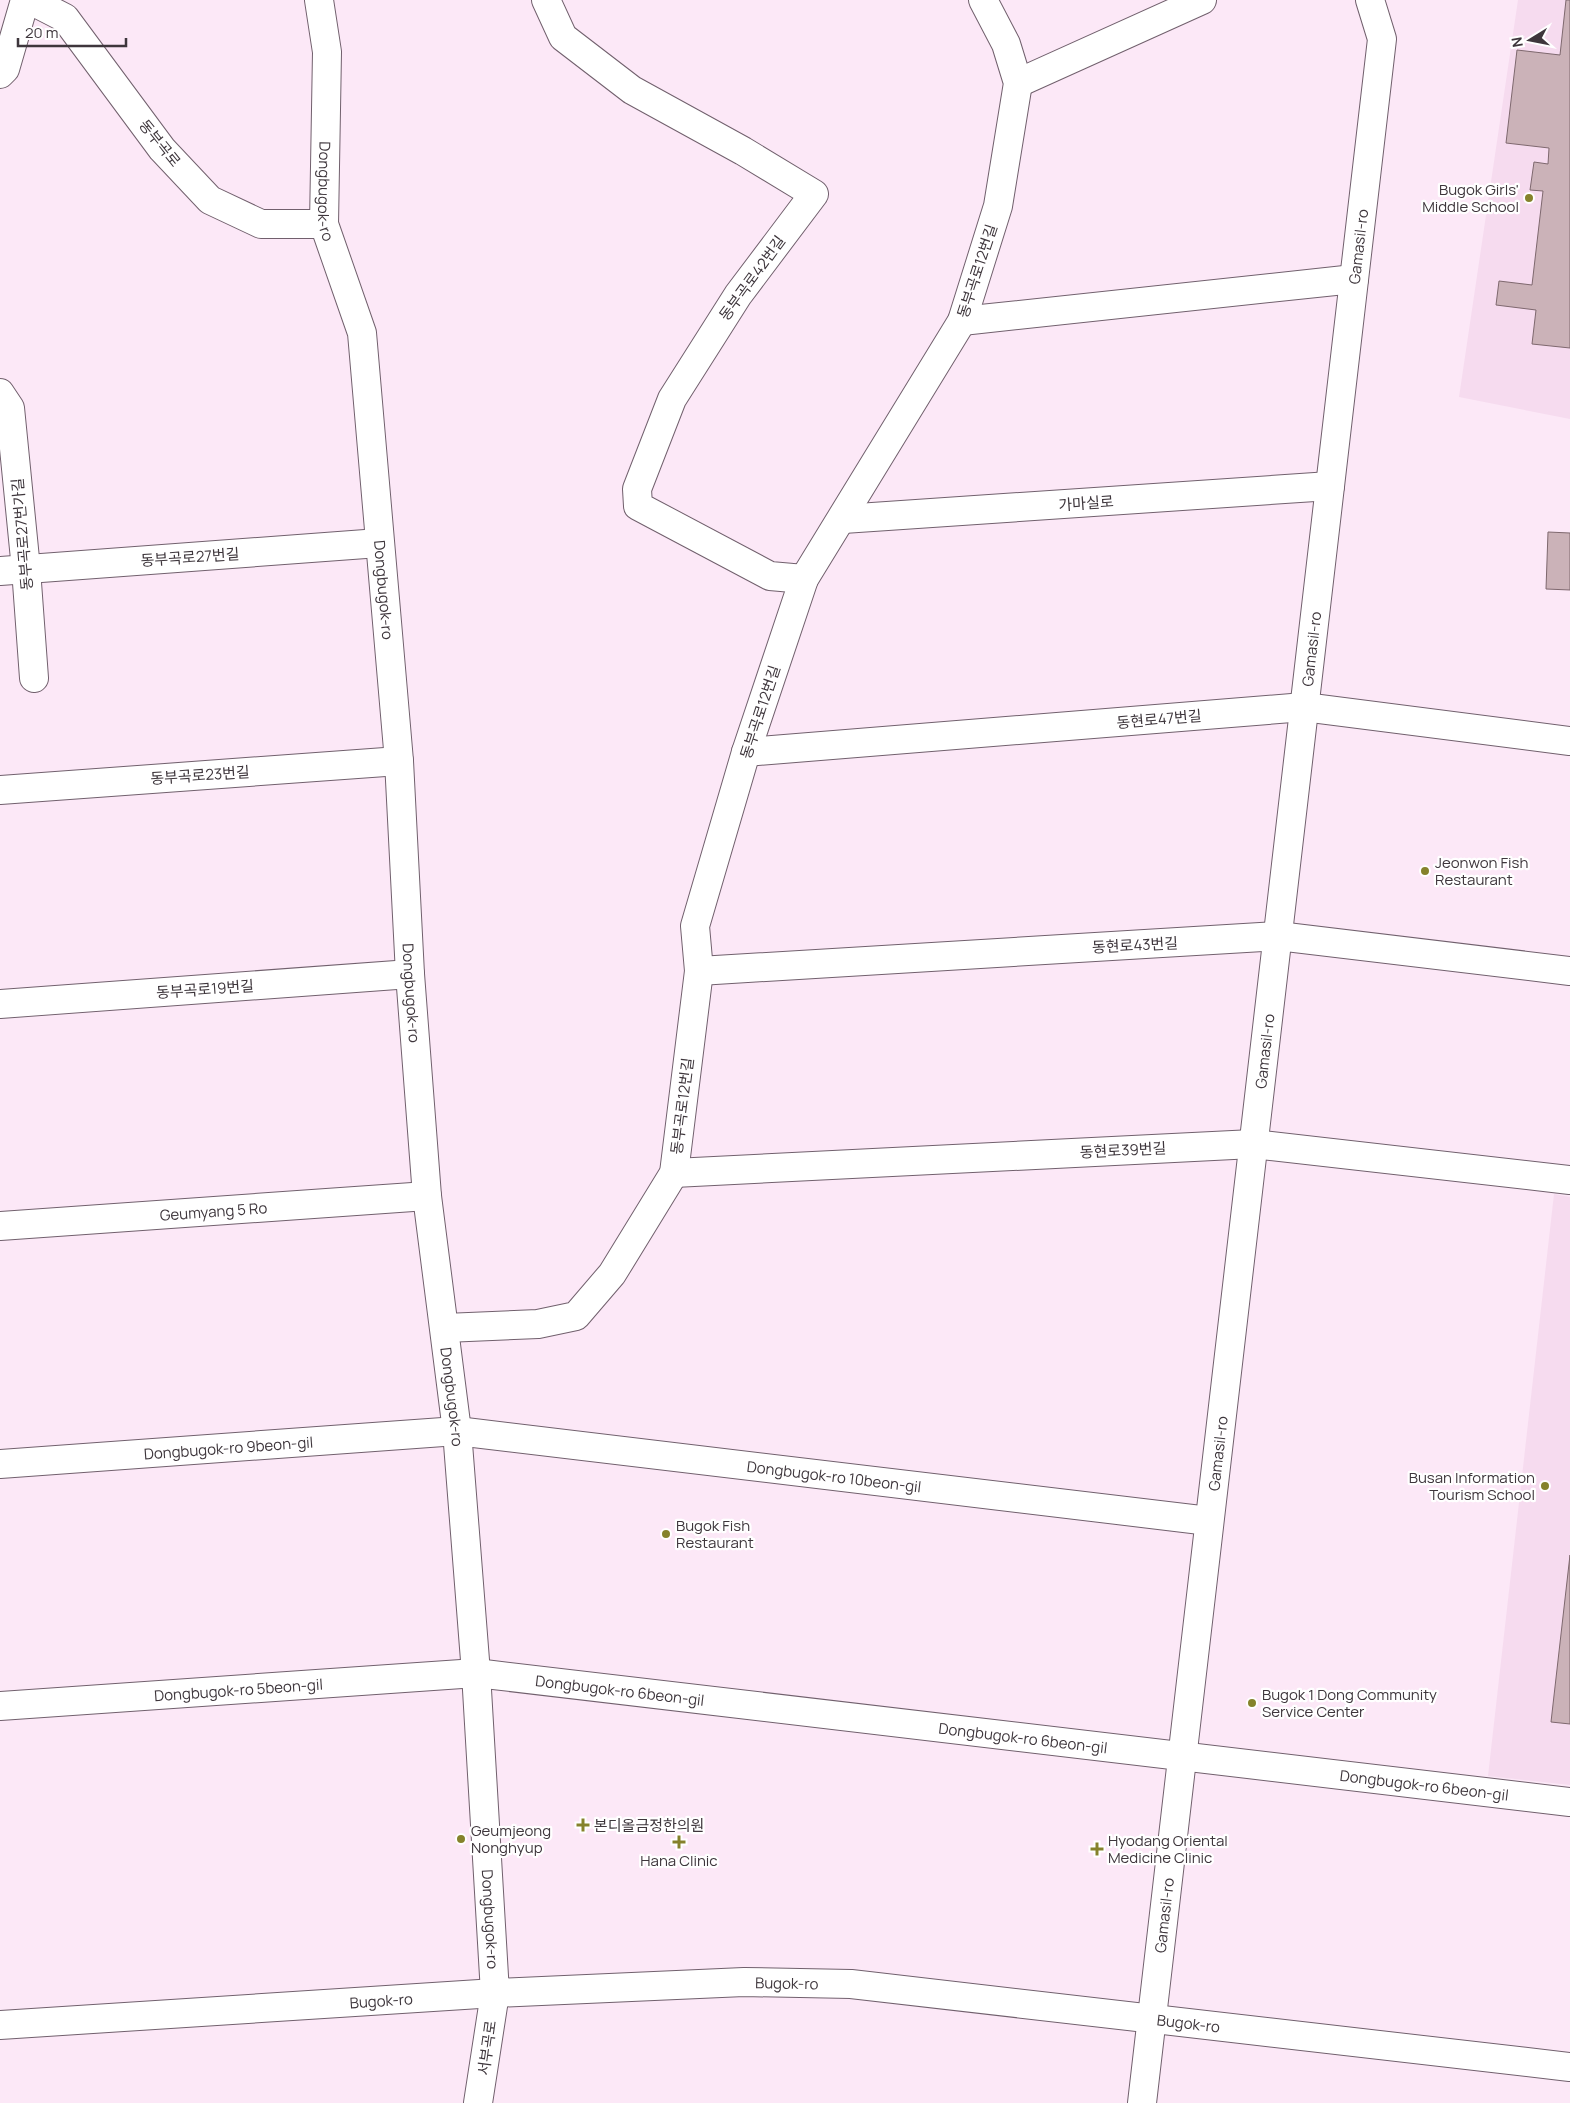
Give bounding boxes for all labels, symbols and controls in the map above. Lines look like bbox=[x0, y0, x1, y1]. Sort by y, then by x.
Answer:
scale bar bbox=[18, 15, 125, 47]
north arrow bbox=[1505, 15, 1555, 65]
text: 20 m bbox=[25, 22, 58, 43]
text: N bbox=[1506, 36, 1527, 49]
street label: 동부곡로 bbox=[134, 115, 186, 171]
street label: Dongbugok-ro bbox=[313, 141, 340, 244]
place label: Bugok Girls' Middle School bbox=[1422, 179, 1519, 217]
marker: Bugok Girls' Middle School bbox=[1523, 192, 1535, 204]
street label: Gamasil-ro bbox=[1343, 208, 1373, 285]
street label: 동부곡로12번길 bbox=[952, 222, 1002, 320]
street label: 동부곡로42번길 bbox=[714, 231, 790, 325]
street label: 동부곡로27번가길 bbox=[7, 477, 37, 591]
street label: 가마실로 bbox=[1058, 491, 1114, 515]
street label: Dongbugok-ro bbox=[369, 539, 399, 641]
street label: 동부곡로27번길 bbox=[140, 543, 240, 571]
street label: Gamasil-ro bbox=[1296, 610, 1326, 687]
street label: 동부곡로12번길 bbox=[735, 663, 785, 761]
street label: 동현로47번길 bbox=[1116, 705, 1202, 733]
street label: 동부곡로23번길 bbox=[150, 761, 250, 789]
place label: Jeonwon Fish Restaurant bbox=[1435, 852, 1528, 890]
marker: Jeonwon Fish Restaurant bbox=[1419, 865, 1431, 877]
street label: 동현로43번길 bbox=[1091, 932, 1179, 958]
street label: Dongbugok-ro bbox=[398, 943, 426, 1044]
street label: 동부곡로19번길 bbox=[155, 975, 255, 1003]
street label: Gamasil-ro bbox=[1250, 1012, 1279, 1090]
street label: 동부곡로12번길 bbox=[666, 1056, 698, 1156]
street label: 동현로39번길 bbox=[1079, 1137, 1167, 1163]
street label: Geumyang 5 Ro bbox=[159, 1197, 268, 1225]
street label: Dongbugok-ro bbox=[436, 1346, 469, 1447]
street label: Gamasil-ro bbox=[1203, 1415, 1232, 1492]
street label: Dongbugok-ro 9beon-gil bbox=[143, 1431, 314, 1464]
street label: Dongbugok-ro 10beon-gil bbox=[746, 1455, 923, 1497]
place label: Busan Information Tourism School bbox=[1409, 1467, 1535, 1505]
marker: Busan Information Tourism School bbox=[1539, 1480, 1551, 1492]
place label: Bugok Fish Restaurant bbox=[676, 1515, 754, 1553]
marker: Bugok Fish Restaurant bbox=[660, 1528, 672, 1540]
street label: Dongbugok-ro 6beon-gil bbox=[534, 1670, 705, 1710]
street label: Dongbugok-ro 5beon-gil bbox=[153, 1673, 324, 1706]
place label: Bugok 1 Dong Community Service Center bbox=[1262, 1684, 1437, 1722]
marker: Bugok 1 Dong Community Service Center bbox=[1246, 1697, 1258, 1709]
street label: Dongbugok-ro 6beon-gil bbox=[938, 1717, 1109, 1758]
street label: Dongbugok-ro 6beon-gil bbox=[1339, 1764, 1510, 1805]
place label: 본디올금정한의원 bbox=[594, 1815, 704, 1836]
marker: 본디올금정한의원 bbox=[576, 1818, 590, 1832]
place label: Geumjeong Nonghyup bbox=[471, 1820, 551, 1858]
place label: Hyodang Oriental Medicine Clinic bbox=[1108, 1830, 1228, 1868]
marker: Geumjeong Nonghyup bbox=[455, 1833, 467, 1845]
marker: Hana Clinic bbox=[672, 1835, 686, 1849]
marker: Hyodang Oriental Medicine Clinic bbox=[1090, 1842, 1104, 1856]
place label: Hana Clinic bbox=[640, 1850, 718, 1871]
street label: Dongbugok-ro bbox=[477, 1869, 504, 1970]
street label: Gamasil-ro bbox=[1149, 1877, 1179, 1954]
street label: Bugok-ro bbox=[755, 1972, 819, 1994]
street label: Bugok-ro bbox=[349, 1988, 414, 2013]
street label: Bugok-ro bbox=[1156, 2009, 1221, 2037]
street label: 서부곡로 bbox=[473, 2019, 501, 2077]

